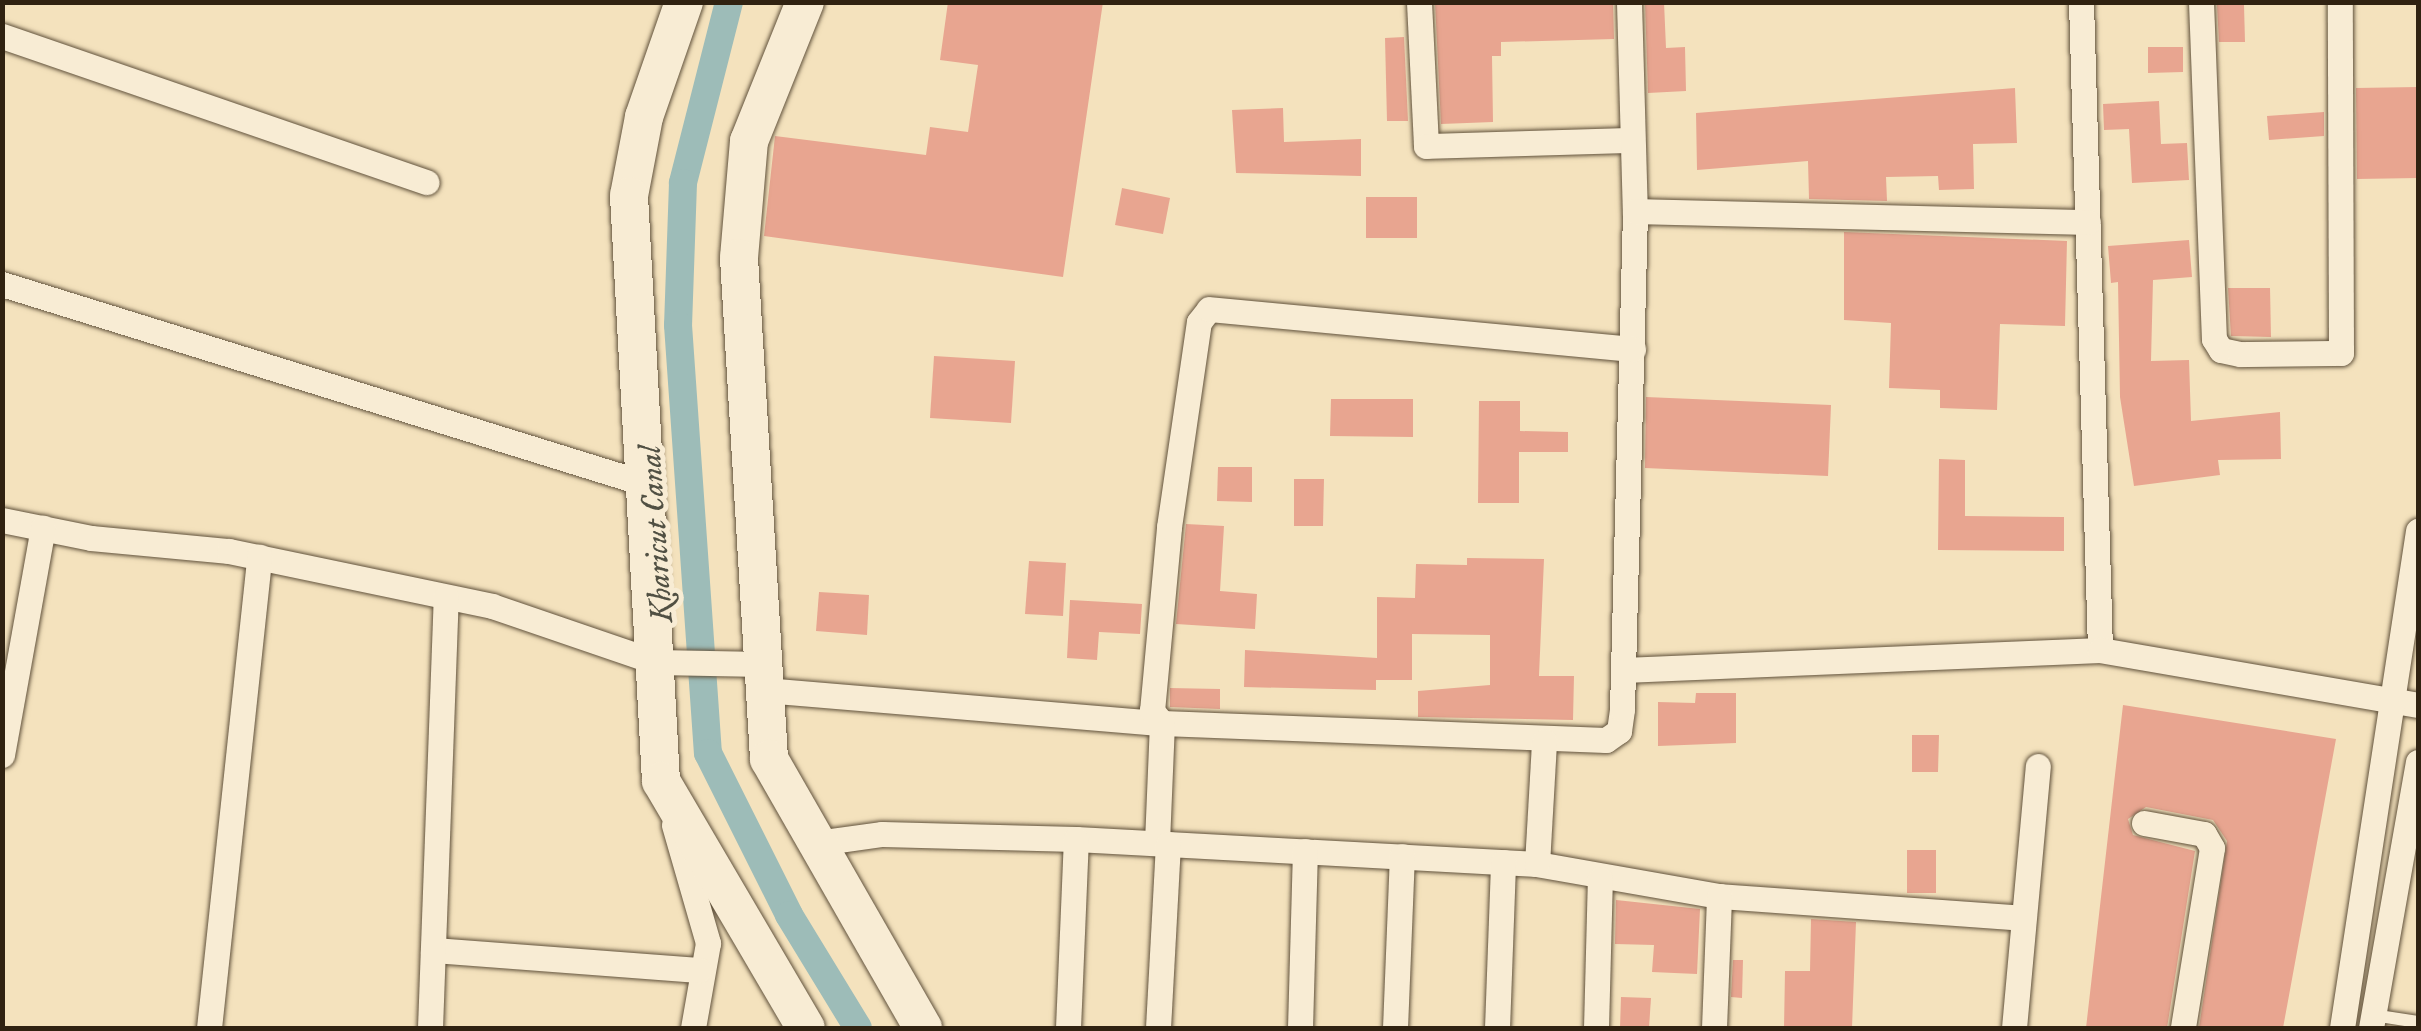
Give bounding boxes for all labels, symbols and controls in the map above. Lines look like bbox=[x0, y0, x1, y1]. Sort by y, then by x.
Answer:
water label: Kharicut Canal bbox=[633, 444, 683, 624]

